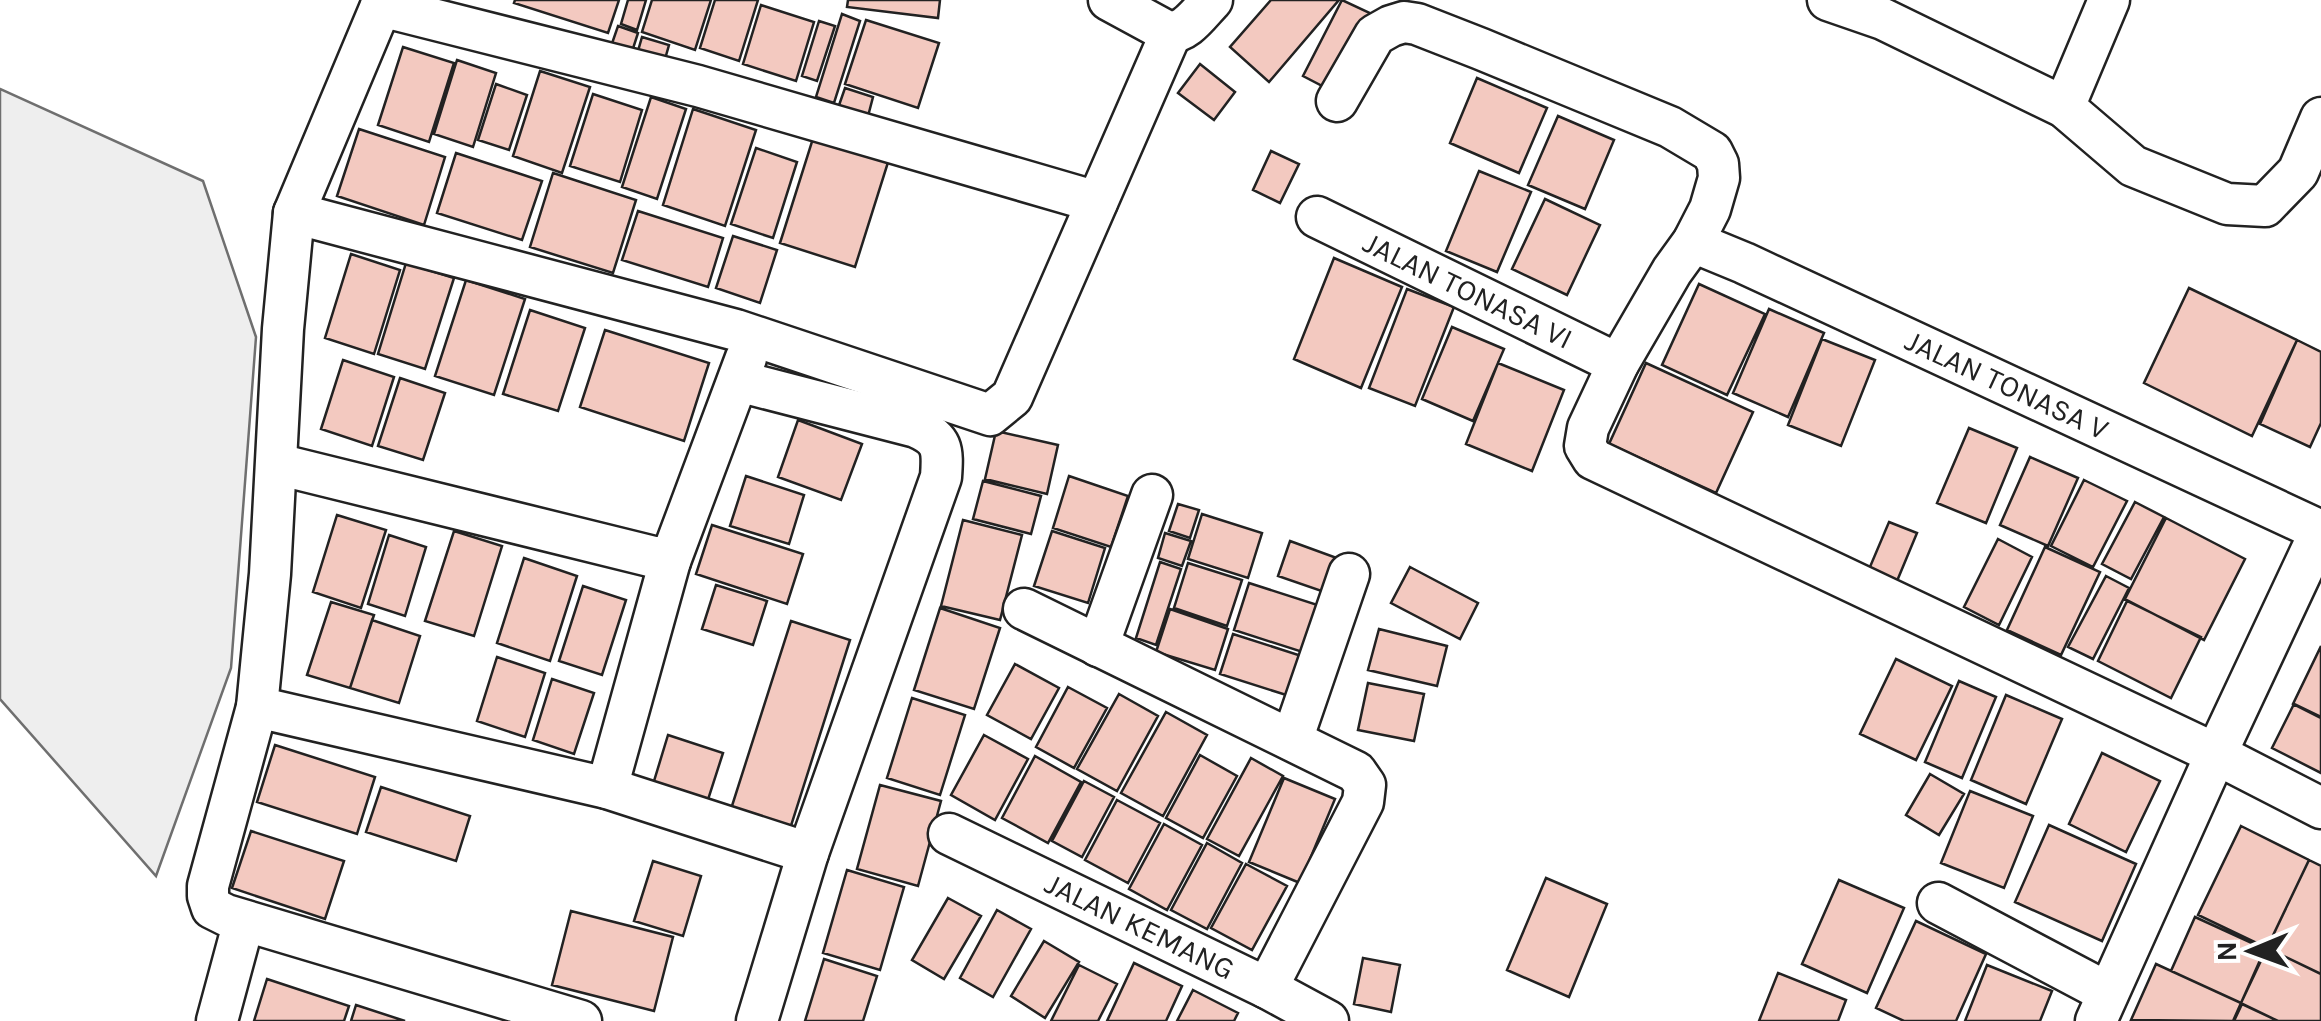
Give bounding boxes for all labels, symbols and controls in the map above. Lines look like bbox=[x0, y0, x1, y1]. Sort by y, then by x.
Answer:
street label: JALAN TONASA VI bbox=[1357, 224, 1578, 357]
street label: JALAN TONASA V bbox=[1900, 322, 2114, 448]
street label: JALAN KEMANG bbox=[1039, 865, 1240, 987]
north arrow bbox=[2201, 901, 2301, 1001]
text: N bbox=[2210, 941, 2243, 962]

